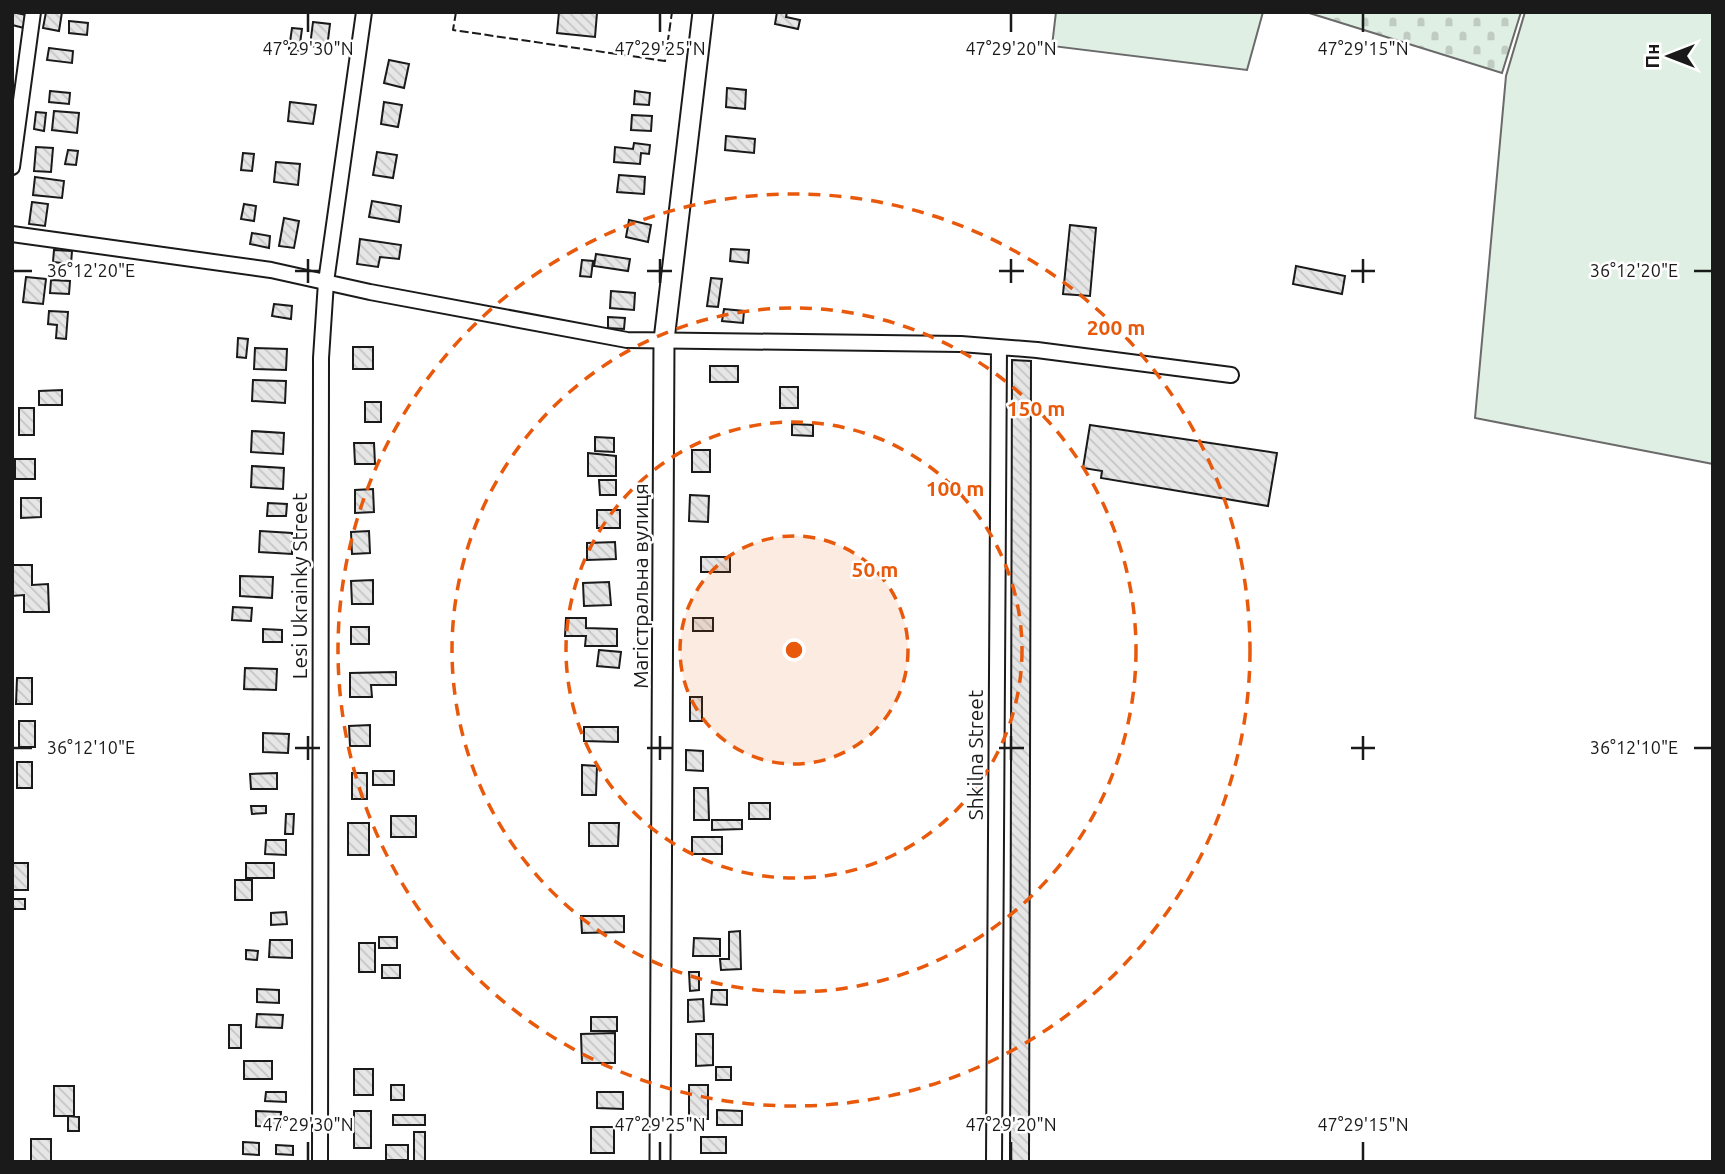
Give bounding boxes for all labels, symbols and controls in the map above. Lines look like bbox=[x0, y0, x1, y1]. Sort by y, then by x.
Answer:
north arrow bbox=[1634, 21, 1704, 91]
text: 47°29'30"N bbox=[262, 38, 354, 58]
text: 47°29'25"N bbox=[614, 38, 706, 58]
text: 47°29'20"N bbox=[965, 38, 1057, 58]
text: 47°29'15"N bbox=[1317, 38, 1409, 58]
text: Пн bbox=[1641, 44, 1663, 68]
text: 36°12'20"E bbox=[47, 260, 135, 280]
text: 36°12'20"E bbox=[1590, 260, 1678, 280]
text: 200 m bbox=[1087, 315, 1145, 339]
text: 150 m bbox=[1007, 396, 1065, 420]
text: 100 m bbox=[926, 476, 984, 500]
street label: Магістральна вулиця bbox=[628, 483, 652, 689]
street label: Lesi Ukrainky Street bbox=[287, 493, 311, 679]
text: 50 m bbox=[852, 557, 898, 581]
centre of rings bbox=[782, 638, 806, 662]
street label: Shkilna Street bbox=[963, 690, 987, 820]
text: 36°12'10"E bbox=[47, 737, 135, 757]
text: 36°12'10"E bbox=[1590, 737, 1678, 757]
text: 47°29'30"N bbox=[262, 1114, 354, 1134]
text: 47°29'25"N bbox=[614, 1114, 706, 1134]
text: 47°29'20"N bbox=[965, 1114, 1057, 1134]
text: 47°29'15"N bbox=[1317, 1114, 1409, 1134]

